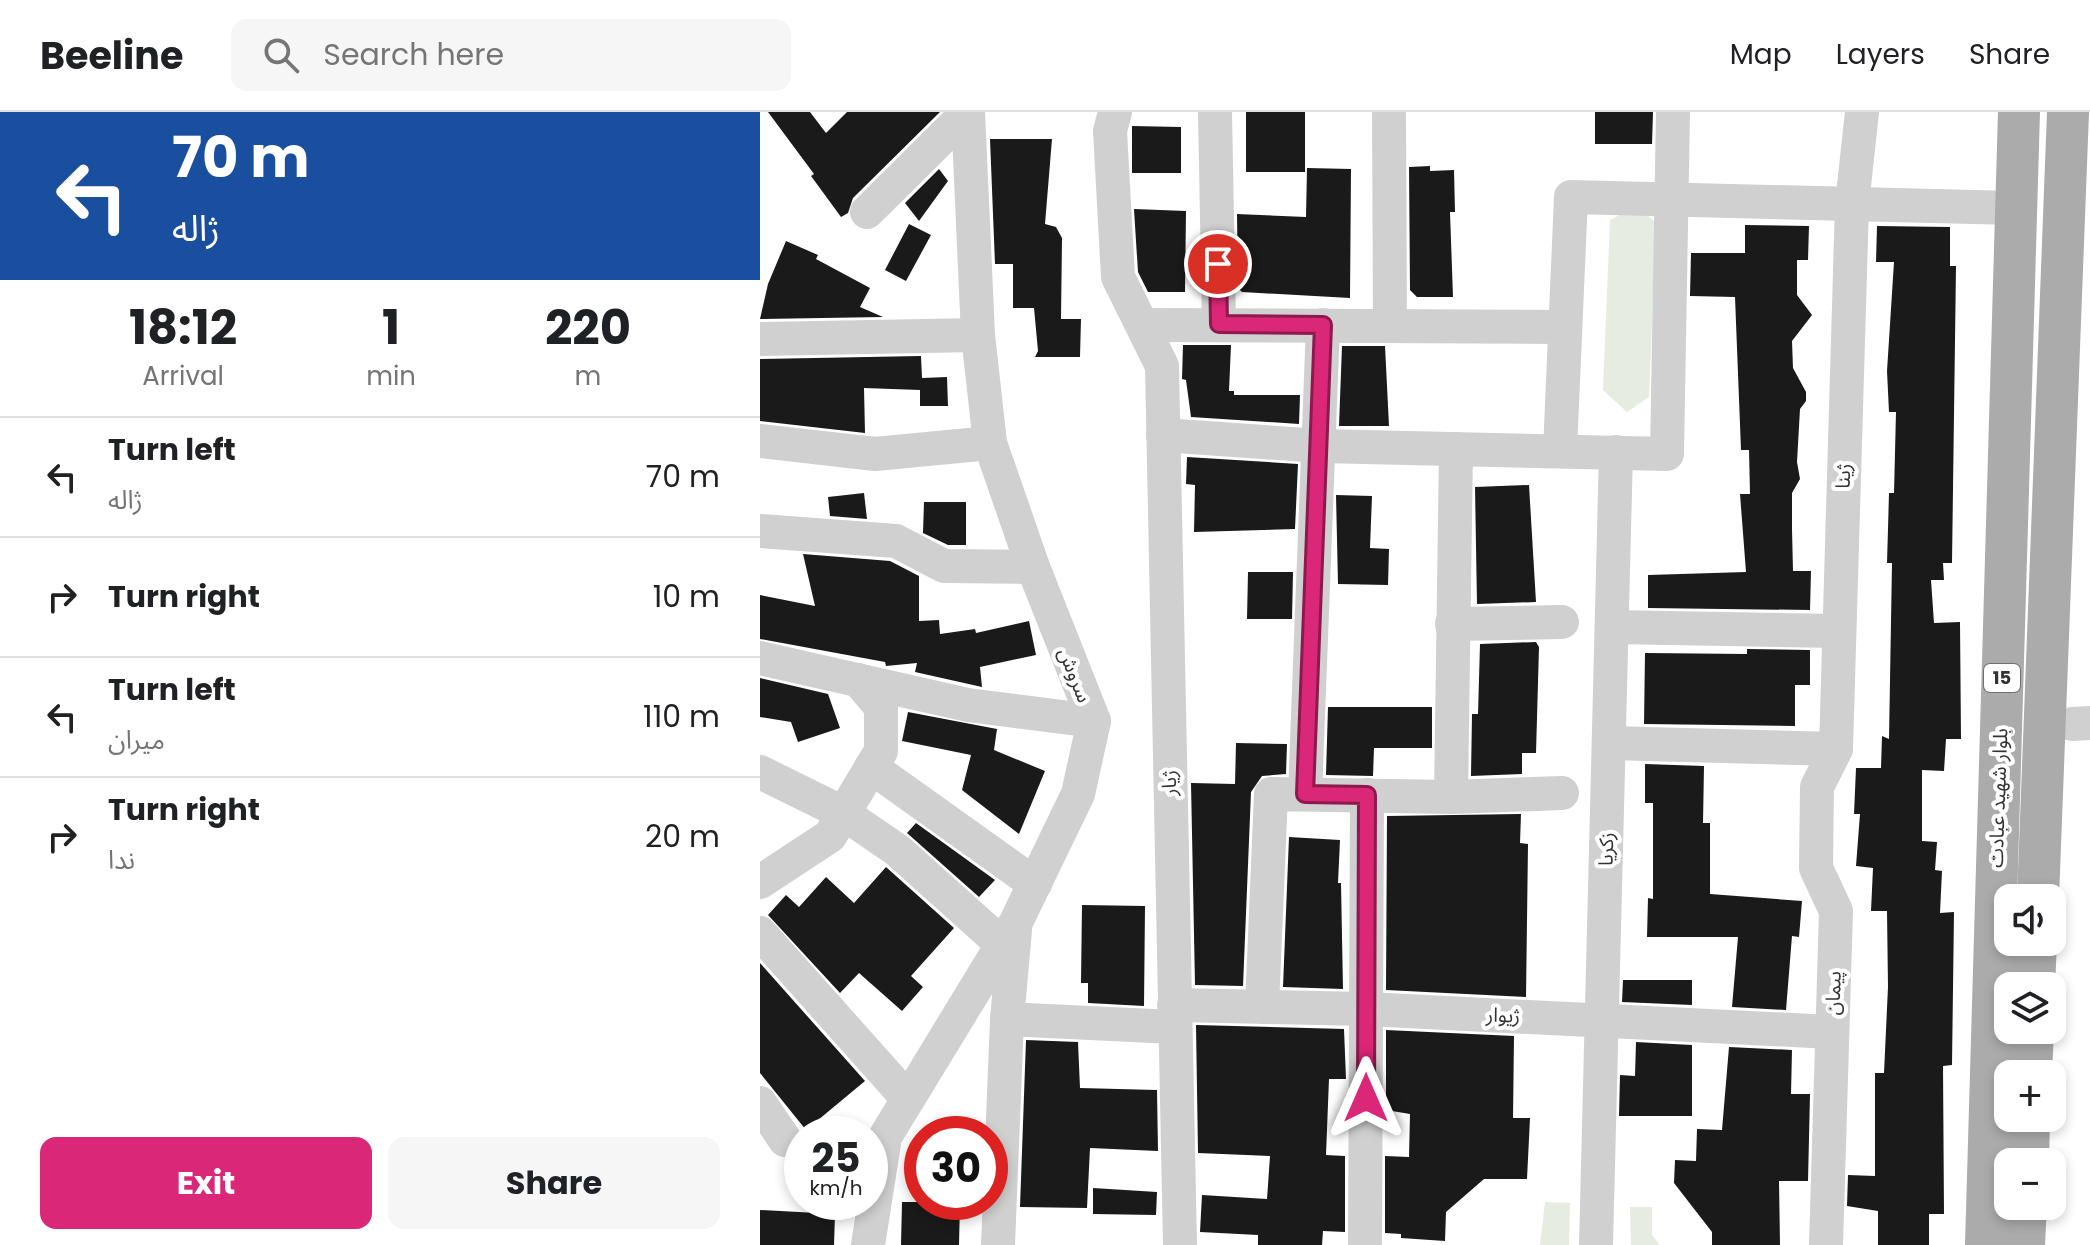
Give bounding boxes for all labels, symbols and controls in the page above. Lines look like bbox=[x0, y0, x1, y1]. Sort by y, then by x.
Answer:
search box bbox=[231, 19, 791, 91]
text: Beeline bbox=[40, 29, 183, 82]
icon: search bbox=[259, 33, 303, 77]
text: Search here bbox=[323, 33, 504, 76]
text: Map bbox=[1730, 35, 1792, 74]
text: Layers bbox=[1836, 35, 1925, 74]
text: Share bbox=[1969, 35, 2050, 74]
text: 70 m bbox=[172, 118, 310, 197]
icon: left bbox=[40, 144, 144, 248]
text: ژاله bbox=[172, 203, 220, 254]
pin bbox=[1184, 230, 1252, 298]
icon: arrive bbox=[1196, 242, 1240, 286]
text: 18:12 bbox=[129, 294, 237, 361]
text: 1 bbox=[382, 294, 400, 361]
text: 220 bbox=[545, 294, 631, 361]
text: Arrival bbox=[142, 358, 224, 394]
text: min bbox=[366, 358, 416, 394]
text: m bbox=[575, 358, 601, 394]
text: Turn left bbox=[108, 428, 236, 471]
icon: left bbox=[40, 455, 84, 499]
text: 70 m bbox=[646, 455, 720, 498]
street label: ژینا bbox=[1829, 463, 1857, 489]
text: ژاله bbox=[108, 482, 142, 518]
icon: right bbox=[40, 575, 84, 619]
text: Turn right bbox=[108, 575, 260, 618]
text: 10 m bbox=[653, 575, 720, 618]
street label: سروش bbox=[1051, 643, 1099, 707]
road number: 15 bbox=[1984, 664, 2020, 692]
text: Turn left bbox=[108, 668, 236, 711]
icon: left bbox=[40, 695, 84, 739]
text: 110 m bbox=[643, 695, 720, 738]
text: میران bbox=[108, 722, 165, 758]
street label: بلوار شهید عبادت bbox=[1982, 728, 2014, 868]
street label: ژیار bbox=[1155, 770, 1183, 797]
text: Turn right bbox=[108, 788, 260, 831]
icon: right bbox=[40, 815, 84, 859]
text: 20 m bbox=[645, 815, 720, 858]
street label: زکریا bbox=[1591, 832, 1621, 866]
text: ندا bbox=[108, 842, 135, 878]
map controls bbox=[1994, 884, 2066, 1220]
button: sound bbox=[1994, 884, 2066, 956]
street label: پیمان bbox=[1818, 970, 1848, 1016]
button: layers bbox=[1994, 972, 2066, 1044]
street label: ژیوار bbox=[1484, 1000, 1521, 1030]
position arrow bbox=[1324, 1056, 1408, 1140]
button: + bbox=[1994, 1060, 2066, 1132]
speed limit sign: 30 bbox=[904, 1116, 1008, 1220]
text: 25 bbox=[812, 1130, 860, 1186]
button: Exit bbox=[40, 1137, 372, 1229]
button: Share bbox=[388, 1137, 720, 1229]
button: − bbox=[1994, 1148, 2066, 1220]
text: km/h bbox=[809, 1174, 863, 1202]

